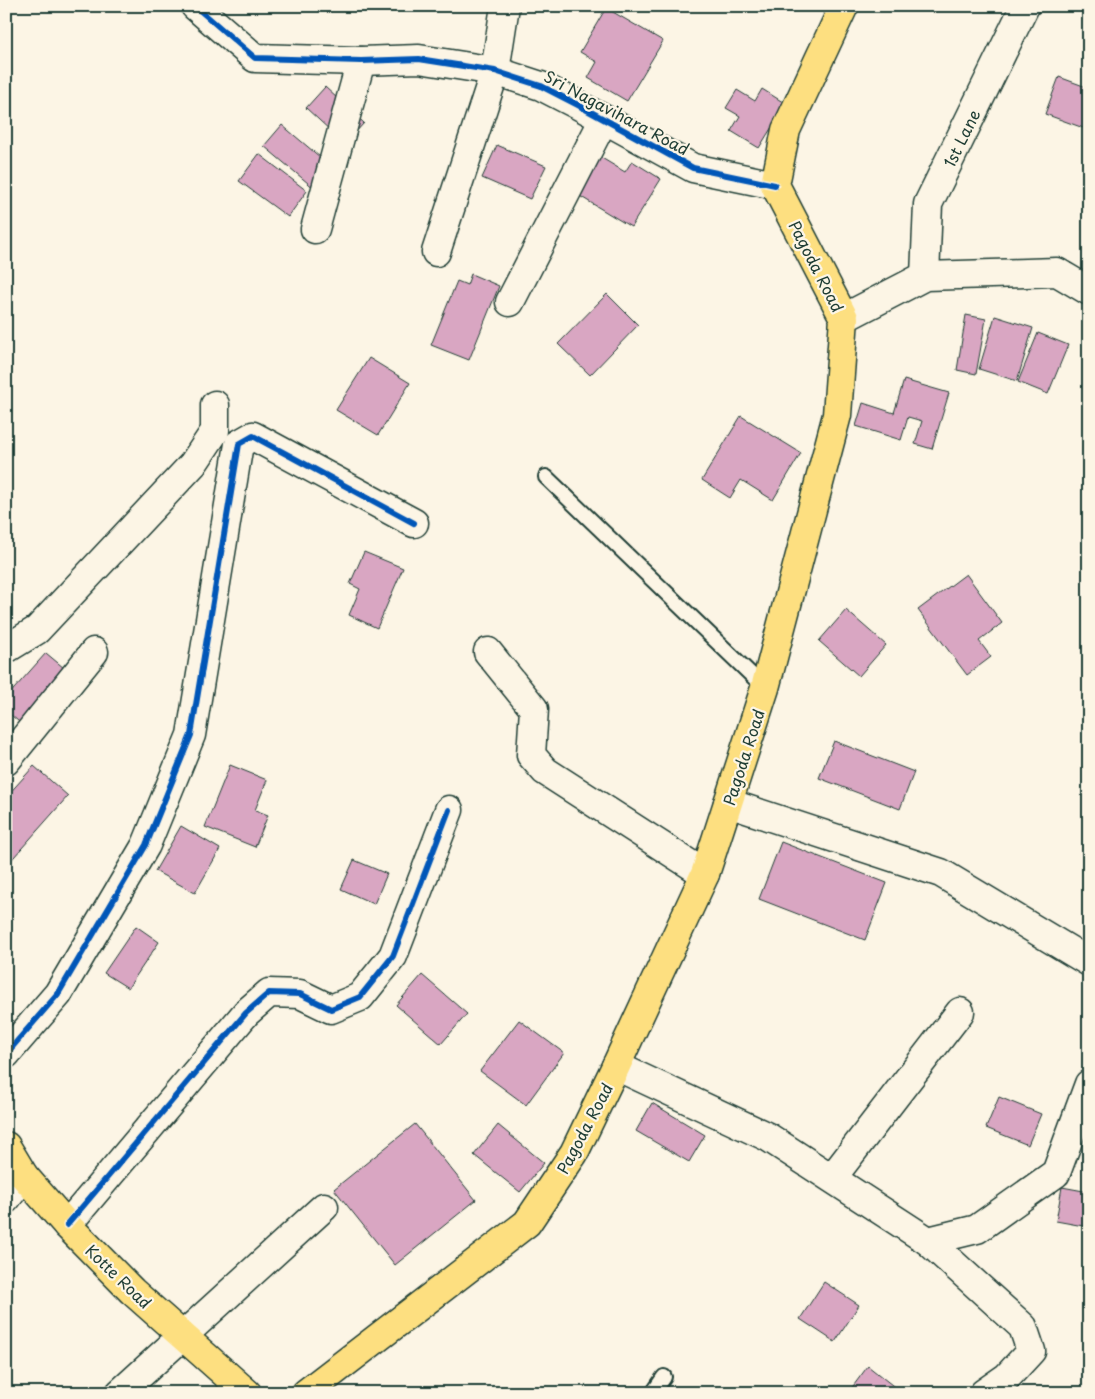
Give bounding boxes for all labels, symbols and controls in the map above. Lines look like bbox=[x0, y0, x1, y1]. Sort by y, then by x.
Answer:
street label: Sri Nagavihara Road bbox=[540, 64, 694, 160]
street label: 1st Lane bbox=[937, 105, 985, 171]
street label: Pagoda Road bbox=[784, 216, 850, 316]
street label: Pagoda Road bbox=[716, 706, 770, 808]
street label: Pagoda Road bbox=[550, 1078, 618, 1178]
street label: Kotte Road bbox=[81, 1238, 157, 1314]

